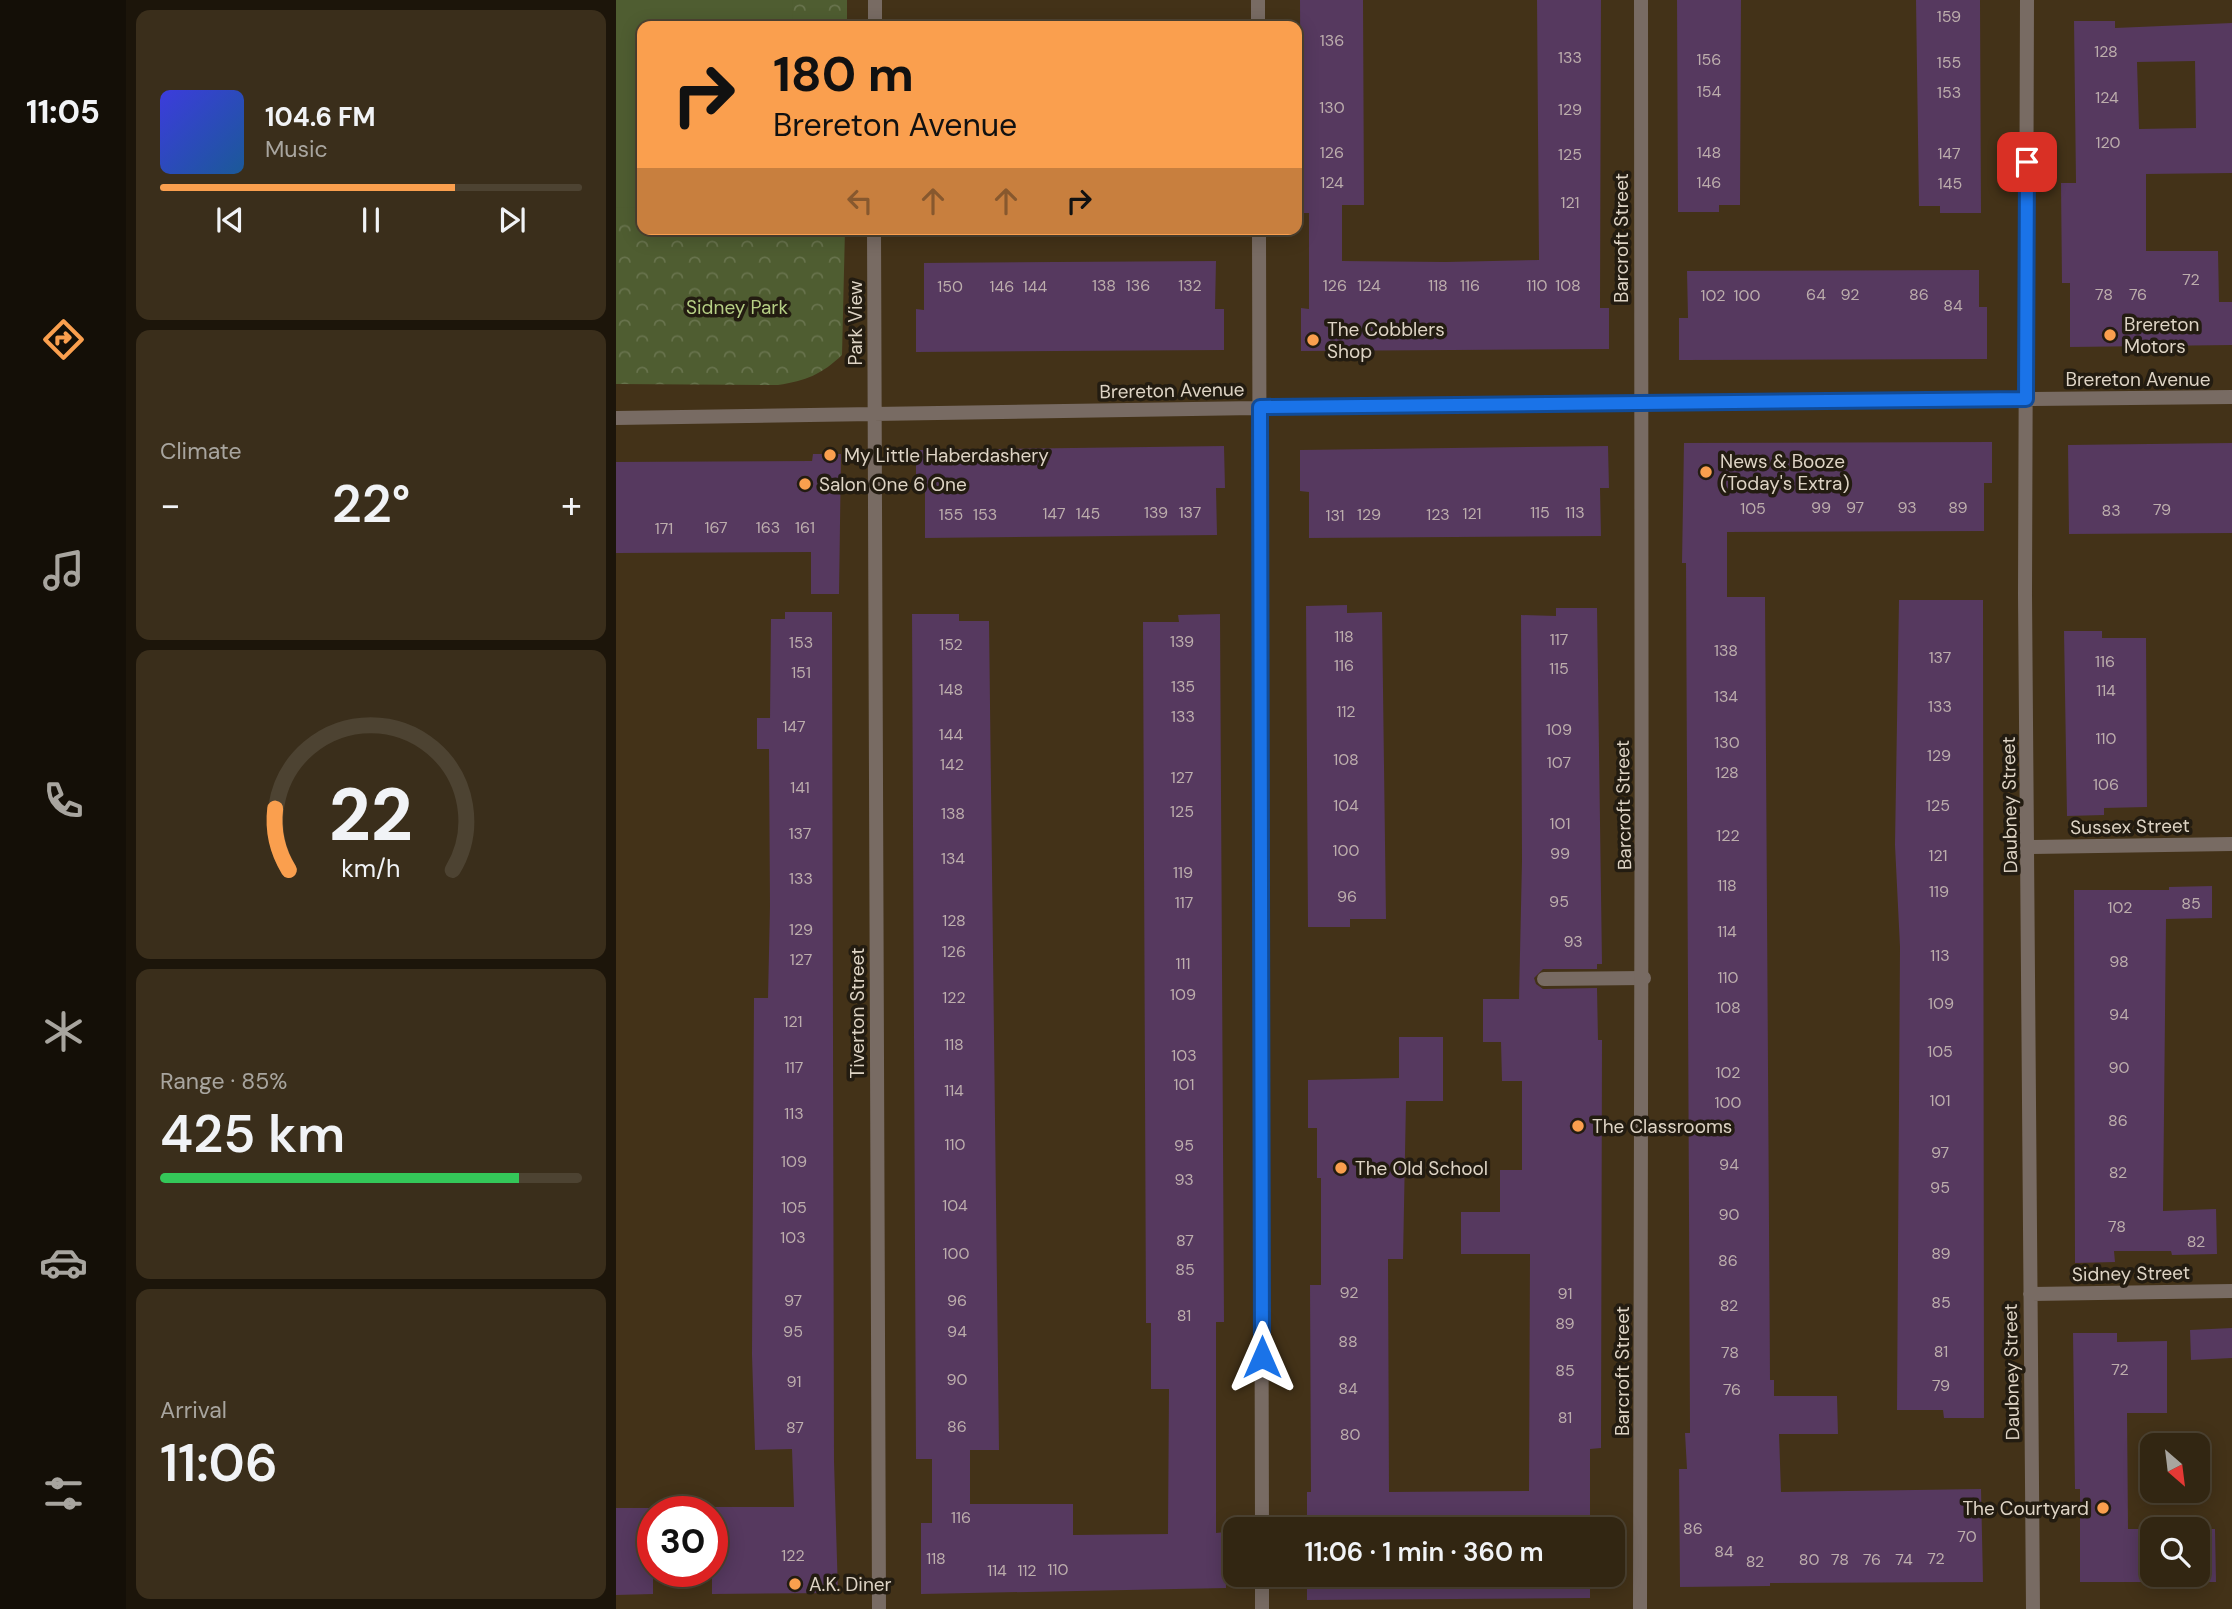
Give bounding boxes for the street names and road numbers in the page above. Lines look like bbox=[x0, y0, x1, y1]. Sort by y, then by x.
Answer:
street label: Barcroft Street bbox=[1609, 173, 1634, 303]
street label: Park View bbox=[843, 280, 868, 365]
street label: Brereton Avenue bbox=[2065, 367, 2211, 392]
street label: Brereton Avenue bbox=[1099, 377, 1245, 404]
street label: Daubney Street bbox=[1996, 736, 2023, 874]
street label: Barcroft Street bbox=[1610, 740, 1637, 870]
street label: Sussex Street bbox=[2070, 813, 2190, 840]
street label: Tiverton Street bbox=[845, 948, 870, 1078]
street label: Sidney Street bbox=[2072, 1260, 2190, 1287]
street label: Daubney Street bbox=[1998, 1303, 2025, 1441]
street label: Barcroft Street bbox=[1610, 1306, 1635, 1436]

